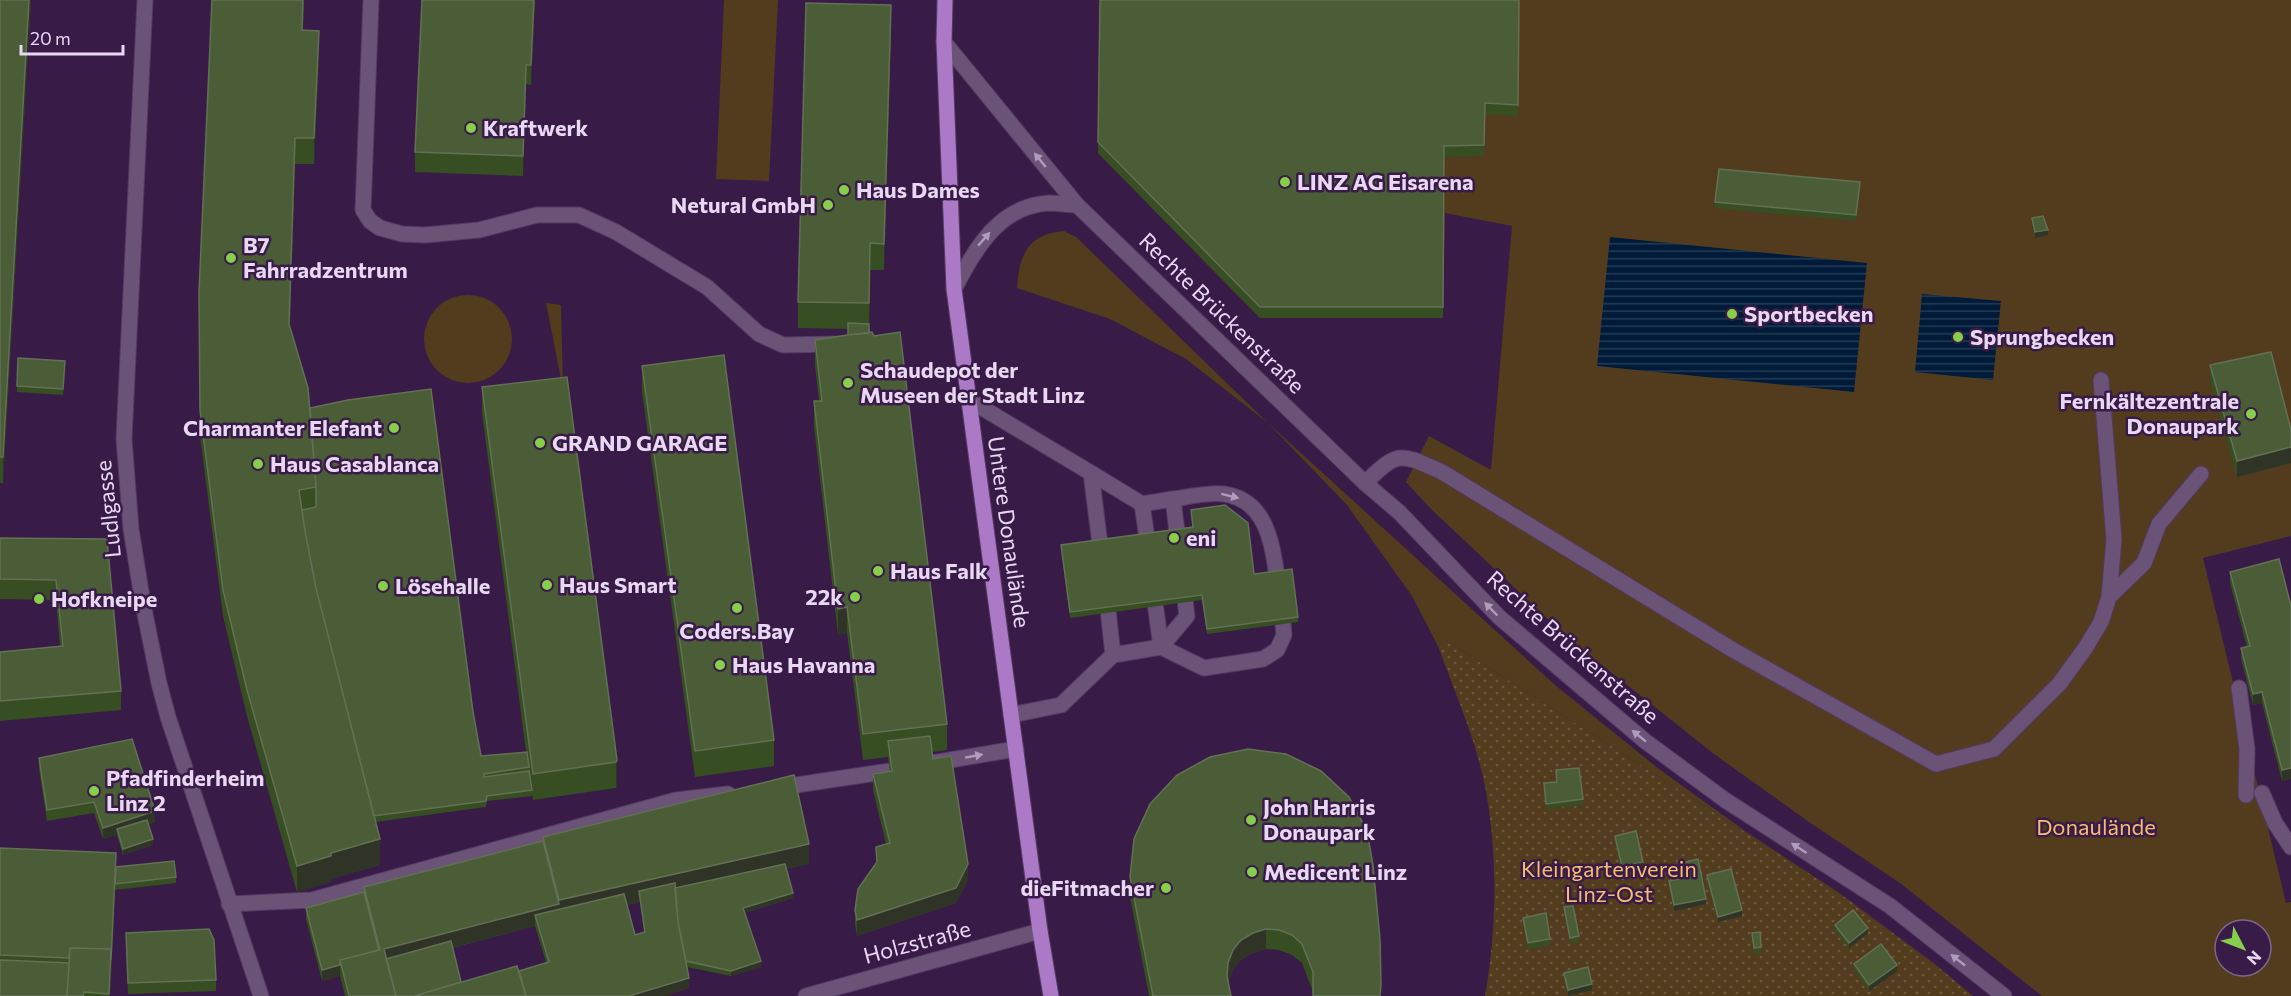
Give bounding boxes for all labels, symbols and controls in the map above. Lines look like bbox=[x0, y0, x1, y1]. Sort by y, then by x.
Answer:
scale bar bbox=[21, 18, 123, 56]
text: 20 m bbox=[30, 27, 71, 49]
place label: Kraftwerk bbox=[483, 114, 589, 141]
marker: Kraftwerk bbox=[464, 121, 478, 135]
one-way arrow bbox=[1033, 152, 1046, 168]
place label: LINZ AG Eisarena bbox=[1297, 168, 1474, 195]
marker: LINZ AG Eisarena bbox=[1278, 175, 1292, 189]
place label: Haus Dames bbox=[856, 176, 980, 203]
marker: Haus Dames bbox=[837, 183, 851, 197]
place label: Netural GmbH bbox=[671, 191, 816, 218]
marker: Netural GmbH bbox=[821, 198, 835, 212]
street label: Rechte Brückenstraße bbox=[1134, 227, 1311, 399]
place label: B7 Fahrradzentrum bbox=[243, 231, 408, 283]
one-way arrow bbox=[977, 232, 990, 247]
marker: B7 Fahrradzentrum bbox=[224, 251, 238, 265]
place label: Sportbecken bbox=[1744, 300, 1873, 327]
marker: Sportbecken bbox=[1725, 307, 1739, 321]
place label: Sprungbecken bbox=[1970, 323, 2114, 350]
marker: Sprungbecken bbox=[1951, 330, 1965, 344]
place label: Schaudepot der Museen der Stadt Linz bbox=[860, 356, 1085, 408]
marker: Schaudepot der Museen der Stadt Linz bbox=[841, 376, 855, 390]
place label: Fernkältezentrale Donaupark bbox=[2059, 387, 2239, 439]
marker: Fernkältezentrale Donaupark bbox=[2244, 407, 2258, 421]
place label: Charmanter Elefant bbox=[183, 414, 382, 441]
marker: Charmanter Elefant bbox=[387, 421, 401, 435]
place label: GRAND GARAGE bbox=[552, 429, 727, 456]
street label: Untere Donaulände bbox=[983, 434, 1036, 629]
marker: GRAND GARAGE bbox=[533, 436, 547, 450]
place label: Haus Casablanca bbox=[270, 450, 439, 477]
marker: Haus Casablanca bbox=[251, 457, 265, 471]
street label: Ludlgasse bbox=[89, 459, 126, 559]
one-way arrow bbox=[1221, 492, 1240, 502]
place label: eni bbox=[1186, 524, 1216, 551]
marker: eni bbox=[1167, 531, 1181, 545]
place label: Haus Falk bbox=[890, 557, 988, 584]
marker: Haus Falk bbox=[871, 564, 885, 578]
street label: Rechte Brückenstraße bbox=[1482, 564, 1665, 729]
place label: Haus Smart bbox=[559, 571, 676, 598]
place label: Lösehalle bbox=[395, 572, 490, 599]
marker: Haus Smart bbox=[540, 578, 554, 592]
marker: Lösehalle bbox=[376, 579, 390, 593]
place label: 22k bbox=[805, 583, 843, 610]
place label: Hofkneipe bbox=[51, 585, 157, 612]
marker: 22k bbox=[848, 590, 862, 604]
marker: Hofkneipe bbox=[32, 592, 46, 606]
marker: Coders.Bay bbox=[730, 601, 744, 615]
one-way arrow bbox=[1485, 602, 1498, 617]
place label: Coders.Bay bbox=[679, 617, 795, 644]
place label: Haus Havanna bbox=[732, 651, 875, 678]
marker: Haus Havanna bbox=[713, 658, 727, 672]
one-way arrow bbox=[1632, 730, 1647, 743]
one-way arrow bbox=[964, 751, 983, 760]
place label: Pfadfinderheim Linz 2 bbox=[106, 764, 265, 816]
marker: Pfadfinderheim Linz 2 bbox=[87, 784, 101, 798]
place label: John Harris Donaupark bbox=[1263, 793, 1376, 845]
marker: John Harris Donaupark bbox=[1244, 813, 1258, 827]
park label: Donaulände bbox=[2036, 813, 2156, 840]
one-way arrow bbox=[1791, 842, 1807, 853]
park label: Kleingartenverein Linz-Ost bbox=[1521, 855, 1697, 907]
place label: Medicent Linz bbox=[1264, 858, 1407, 885]
marker: Medicent Linz bbox=[1245, 865, 1259, 879]
place label: dieFitmacher bbox=[1020, 874, 1154, 901]
marker: dieFitmacher bbox=[1159, 881, 1173, 895]
street label: Holzstraße bbox=[860, 914, 974, 969]
north arrow bbox=[2213, 918, 2273, 978]
text: N bbox=[2243, 948, 2266, 969]
one-way arrow bbox=[1950, 953, 1966, 966]

